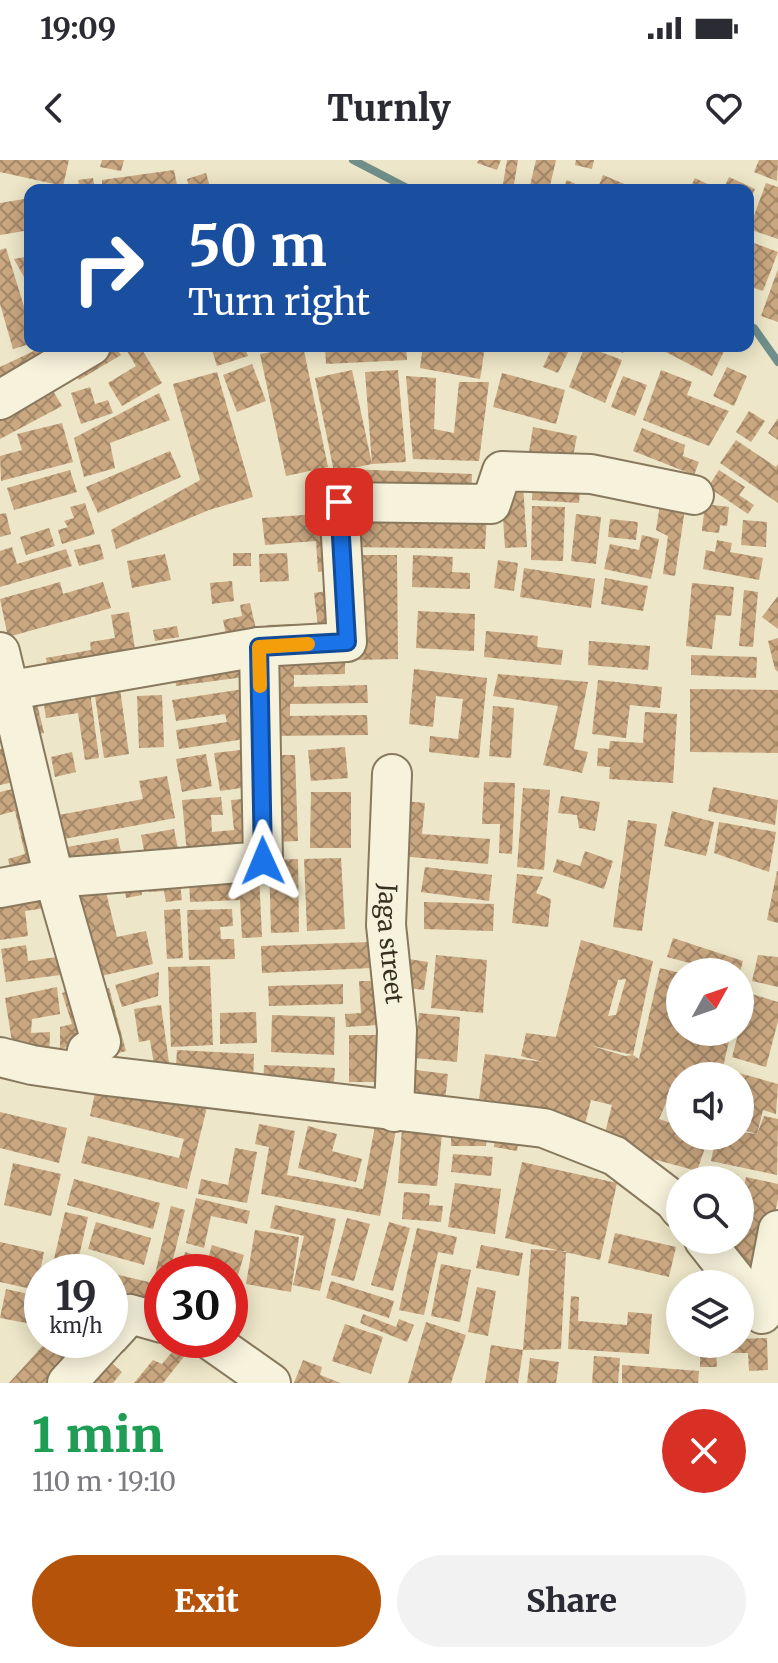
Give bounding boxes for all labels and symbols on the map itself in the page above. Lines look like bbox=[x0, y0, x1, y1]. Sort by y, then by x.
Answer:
pin bbox=[305, 468, 373, 536]
position arrow bbox=[221, 819, 305, 903]
street label: Jaga street bbox=[370, 882, 410, 1006]
north arrow bbox=[666, 958, 754, 1046]
speed limit sign: 30 bbox=[144, 1254, 248, 1358]

